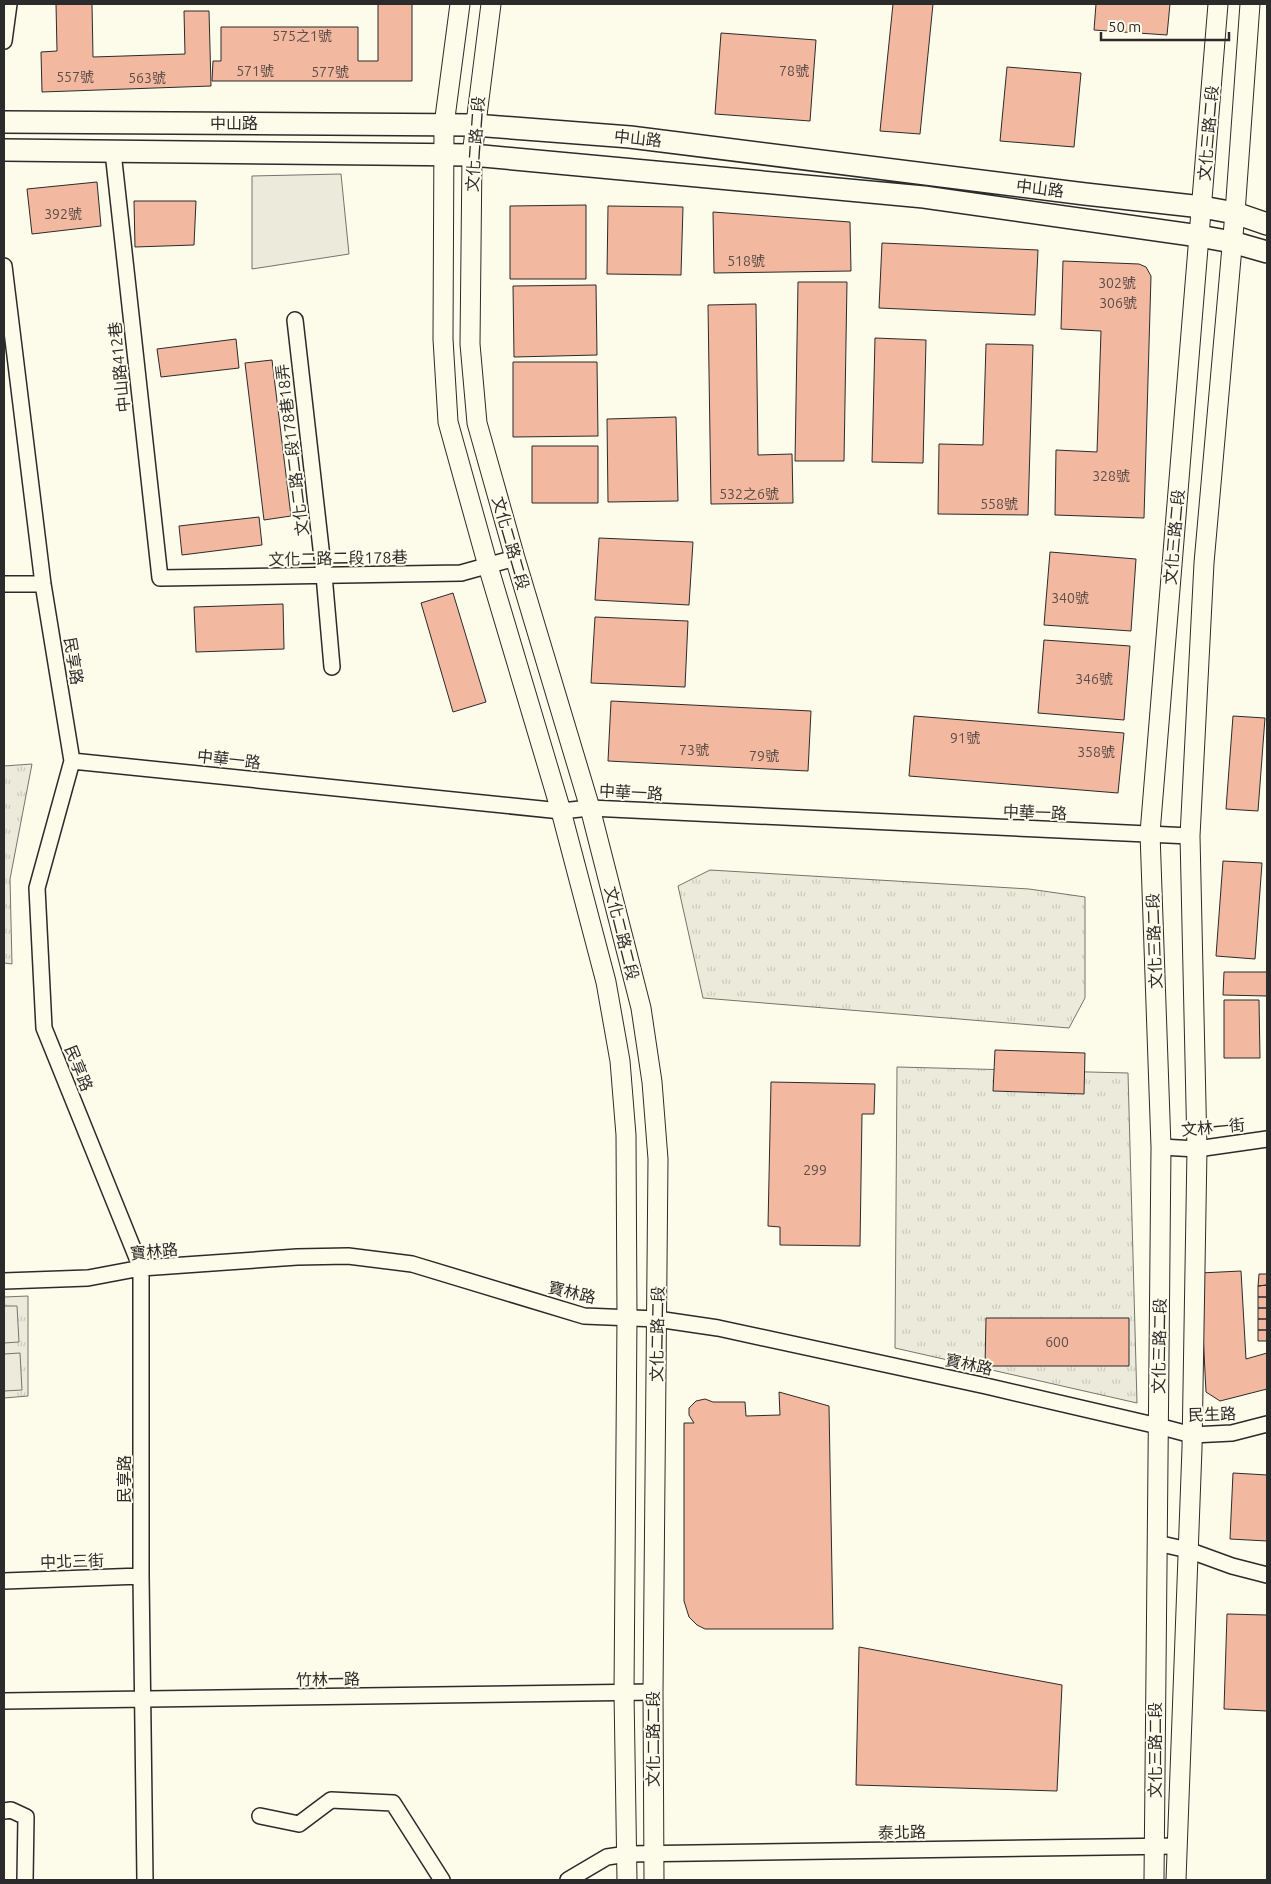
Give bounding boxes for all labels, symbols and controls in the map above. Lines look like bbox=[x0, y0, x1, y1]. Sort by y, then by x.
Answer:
scale bar bbox=[1101, 10, 1228, 42]
text: 50 m bbox=[1108, 18, 1141, 35]
house number: 575之1號 bbox=[272, 28, 332, 44]
house number: 571號 bbox=[236, 63, 274, 79]
house number: 78號 bbox=[779, 63, 809, 79]
house number: 577號 bbox=[311, 64, 349, 80]
house number: 557號 bbox=[56, 69, 94, 85]
house number: 563號 bbox=[128, 70, 166, 86]
street label: 文化三路二段 bbox=[1195, 84, 1221, 182]
street label: 文化二路二段 bbox=[463, 95, 487, 193]
street label: 中山路 bbox=[210, 114, 258, 132]
street label: 中山路 bbox=[613, 127, 663, 149]
street label: 中山路 bbox=[1015, 176, 1065, 200]
house number: 392號 bbox=[44, 206, 82, 222]
house number: 518號 bbox=[727, 253, 765, 269]
house number: 302號 bbox=[1098, 275, 1136, 291]
house number: 306號 bbox=[1099, 295, 1137, 311]
street label: 中山路412巷 bbox=[105, 321, 133, 413]
street label: 文化二路二段178巷18弄 bbox=[273, 363, 311, 537]
house number: 328號 bbox=[1092, 468, 1130, 484]
house number: 532之6號 bbox=[719, 486, 779, 502]
street label: 文化三路二段 bbox=[1161, 488, 1187, 586]
street label: 文化二路二段 bbox=[489, 494, 533, 592]
house number: 558號 bbox=[980, 496, 1018, 512]
street label: 文化二路二段178巷 bbox=[268, 548, 408, 568]
house number: 340號 bbox=[1051, 590, 1089, 606]
street label: 民享路 bbox=[61, 636, 87, 686]
house number: 346號 bbox=[1075, 671, 1113, 687]
house number: 91號 bbox=[950, 730, 980, 746]
house number: 73號 bbox=[679, 742, 709, 758]
house number: 358號 bbox=[1077, 744, 1115, 760]
street label: 中華一路 bbox=[196, 747, 262, 771]
house number: 79號 bbox=[749, 748, 779, 764]
street label: 中華一路 bbox=[599, 781, 663, 803]
street label: 中華一路 bbox=[1003, 802, 1067, 822]
street label: 文化二路二段 bbox=[602, 884, 642, 982]
street label: 文化三路二段 bbox=[1143, 893, 1165, 989]
street label: 民享路 bbox=[62, 1042, 96, 1094]
street label: 文林一街 bbox=[1180, 1115, 1246, 1139]
house number: 299 bbox=[803, 1162, 827, 1178]
street label: 寶林路 bbox=[129, 1240, 179, 1262]
street label: 寶林路 bbox=[547, 1278, 597, 1306]
street label: 文化二路二段 bbox=[647, 1286, 667, 1382]
street label: 文化三路二段 bbox=[1149, 1298, 1169, 1394]
house number: 600 bbox=[1045, 1334, 1069, 1350]
street label: 寶林路 bbox=[944, 1350, 994, 1378]
street label: 民生路 bbox=[1188, 1404, 1236, 1424]
street label: 民享路 bbox=[115, 1455, 133, 1503]
street label: 中北三街 bbox=[40, 1551, 104, 1571]
street label: 竹林一路 bbox=[296, 1669, 360, 1689]
street label: 文化二路二段 bbox=[644, 1691, 662, 1787]
street label: 文化三路二段 bbox=[1146, 1702, 1164, 1798]
street label: 泰北路 bbox=[878, 1823, 926, 1841]

